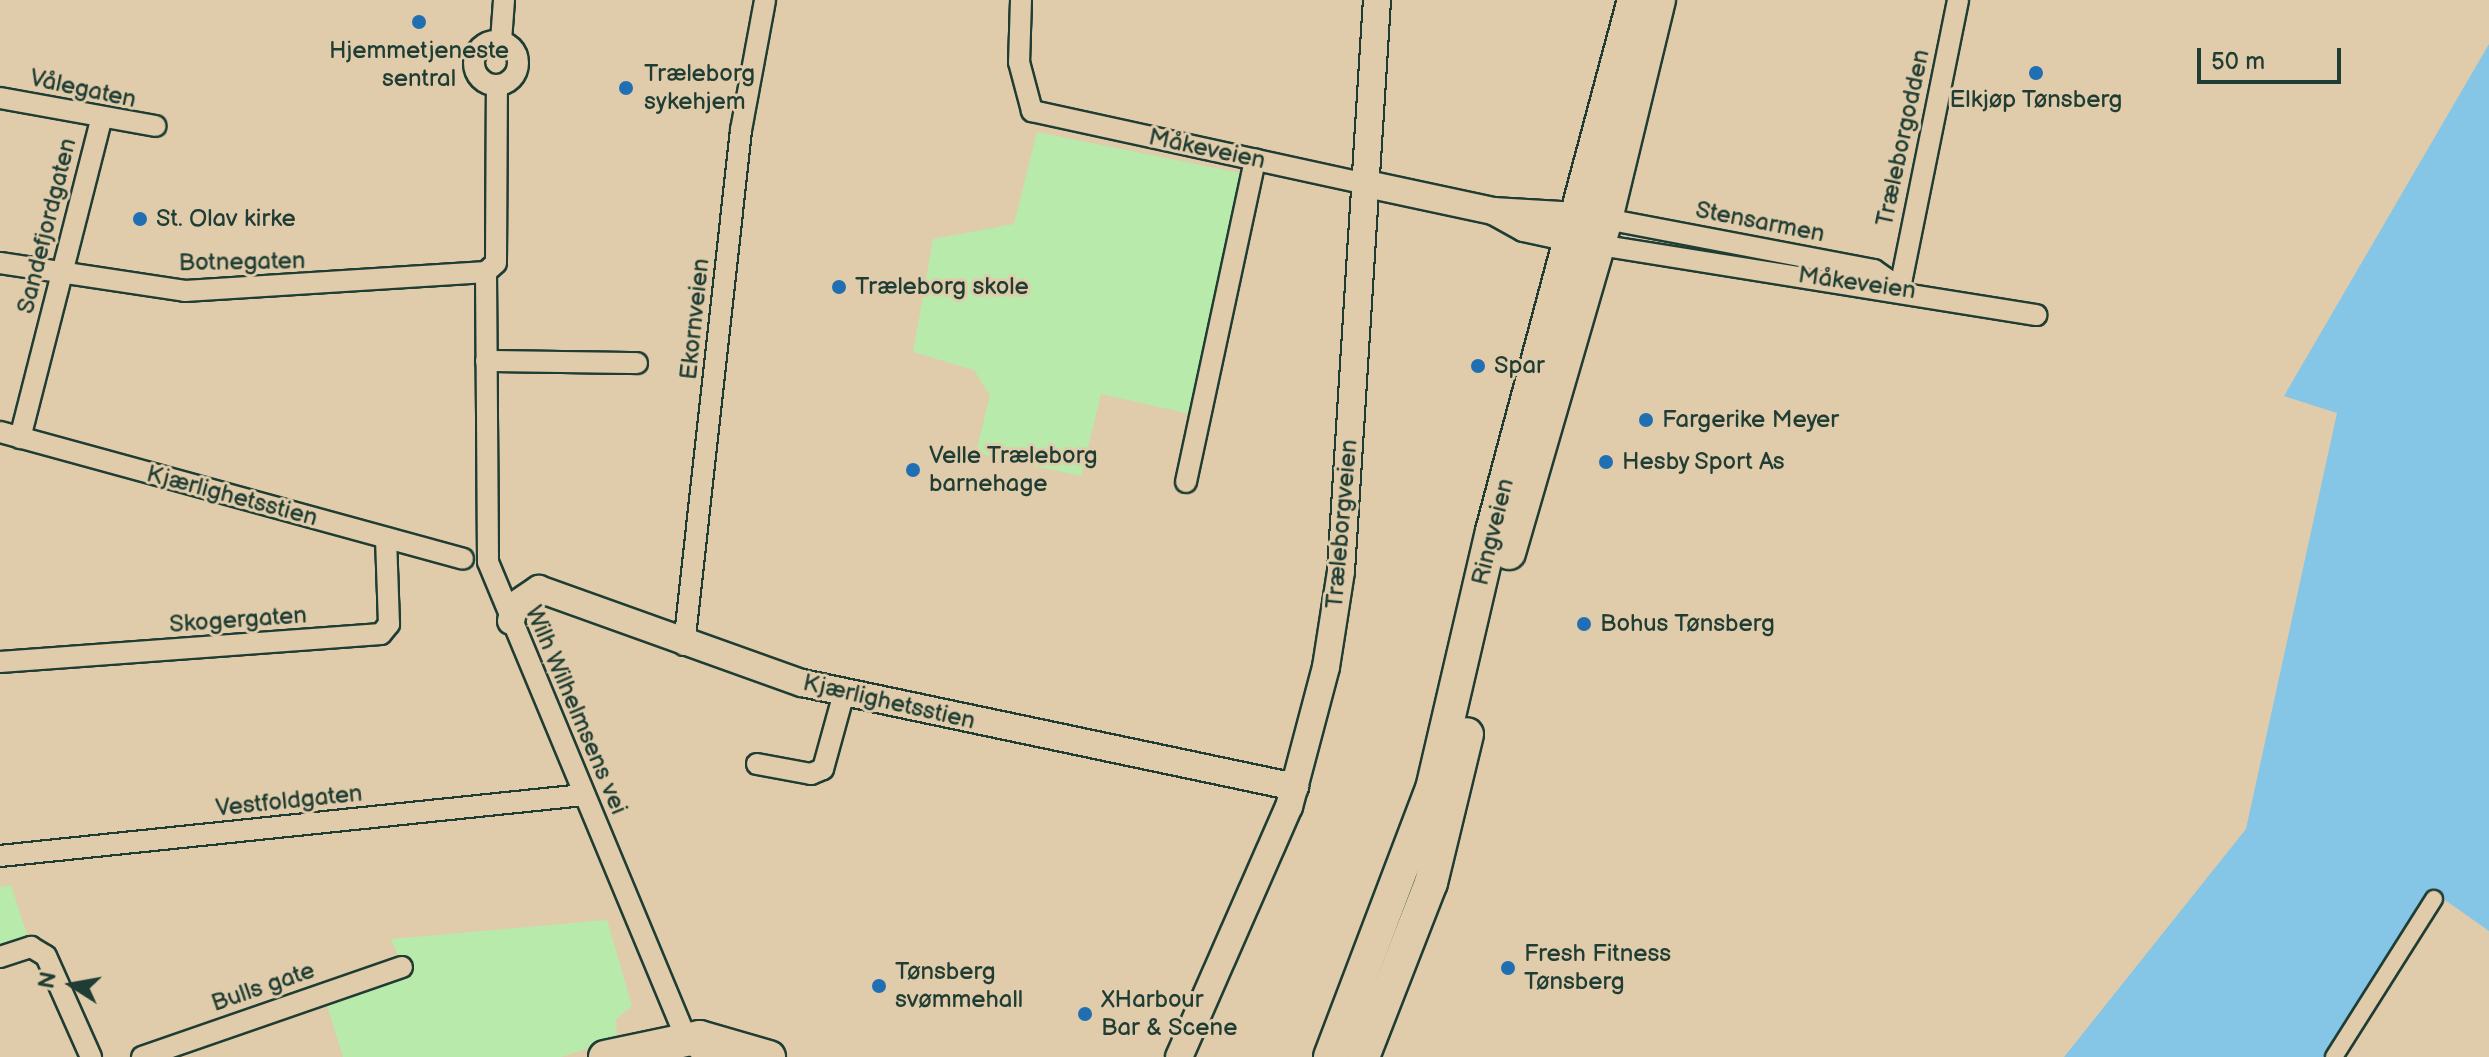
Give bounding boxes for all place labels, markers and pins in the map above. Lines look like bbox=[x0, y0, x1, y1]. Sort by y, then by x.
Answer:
marker: Hjemmetjeneste sentral bbox=[408, 11, 430, 33]
place label: Hjemmetjeneste sentral bbox=[329, 37, 509, 93]
place label: Træleborg sykehjem bbox=[644, 60, 755, 116]
marker: Elkjøp Tønsberg bbox=[2027, 64, 2045, 82]
marker: Træleborg sykehjem bbox=[615, 77, 637, 99]
place label: Elkjøp Tønsberg bbox=[1949, 86, 2123, 114]
place label: St. Olav kirke bbox=[156, 205, 296, 233]
marker: St. Olav kirke bbox=[131, 210, 149, 228]
place label: Træleborg skole bbox=[855, 273, 1029, 301]
marker: Træleborg skole bbox=[830, 278, 848, 296]
place label: Spar bbox=[1494, 352, 1545, 380]
marker: Spar bbox=[1469, 357, 1487, 375]
place label: Fargerike Meyer bbox=[1662, 406, 1839, 434]
marker: Fargerike Meyer bbox=[1637, 411, 1655, 429]
place label: Velle Træleborg barnehage bbox=[929, 442, 1098, 498]
place label: Hesby Sport As bbox=[1622, 448, 1787, 476]
marker: Hesby Sport As bbox=[1597, 453, 1615, 471]
marker: Velle Træleborg barnehage bbox=[904, 461, 922, 479]
place label: Bohus Tønsberg bbox=[1600, 610, 1776, 638]
marker: Bohus Tønsberg bbox=[1575, 615, 1593, 633]
place label: Fresh Fitness Tønsberg bbox=[1524, 940, 1671, 996]
place label: Tønsberg svømmehall bbox=[895, 958, 1023, 1014]
marker: Fresh Fitness Tønsberg bbox=[1499, 959, 1517, 977]
marker: Tønsberg svømmehall bbox=[870, 977, 888, 995]
place label: XHarbour Bar & Scene bbox=[1101, 986, 1238, 1042]
marker: XHarbour Bar & Scene bbox=[1076, 1005, 1094, 1023]

